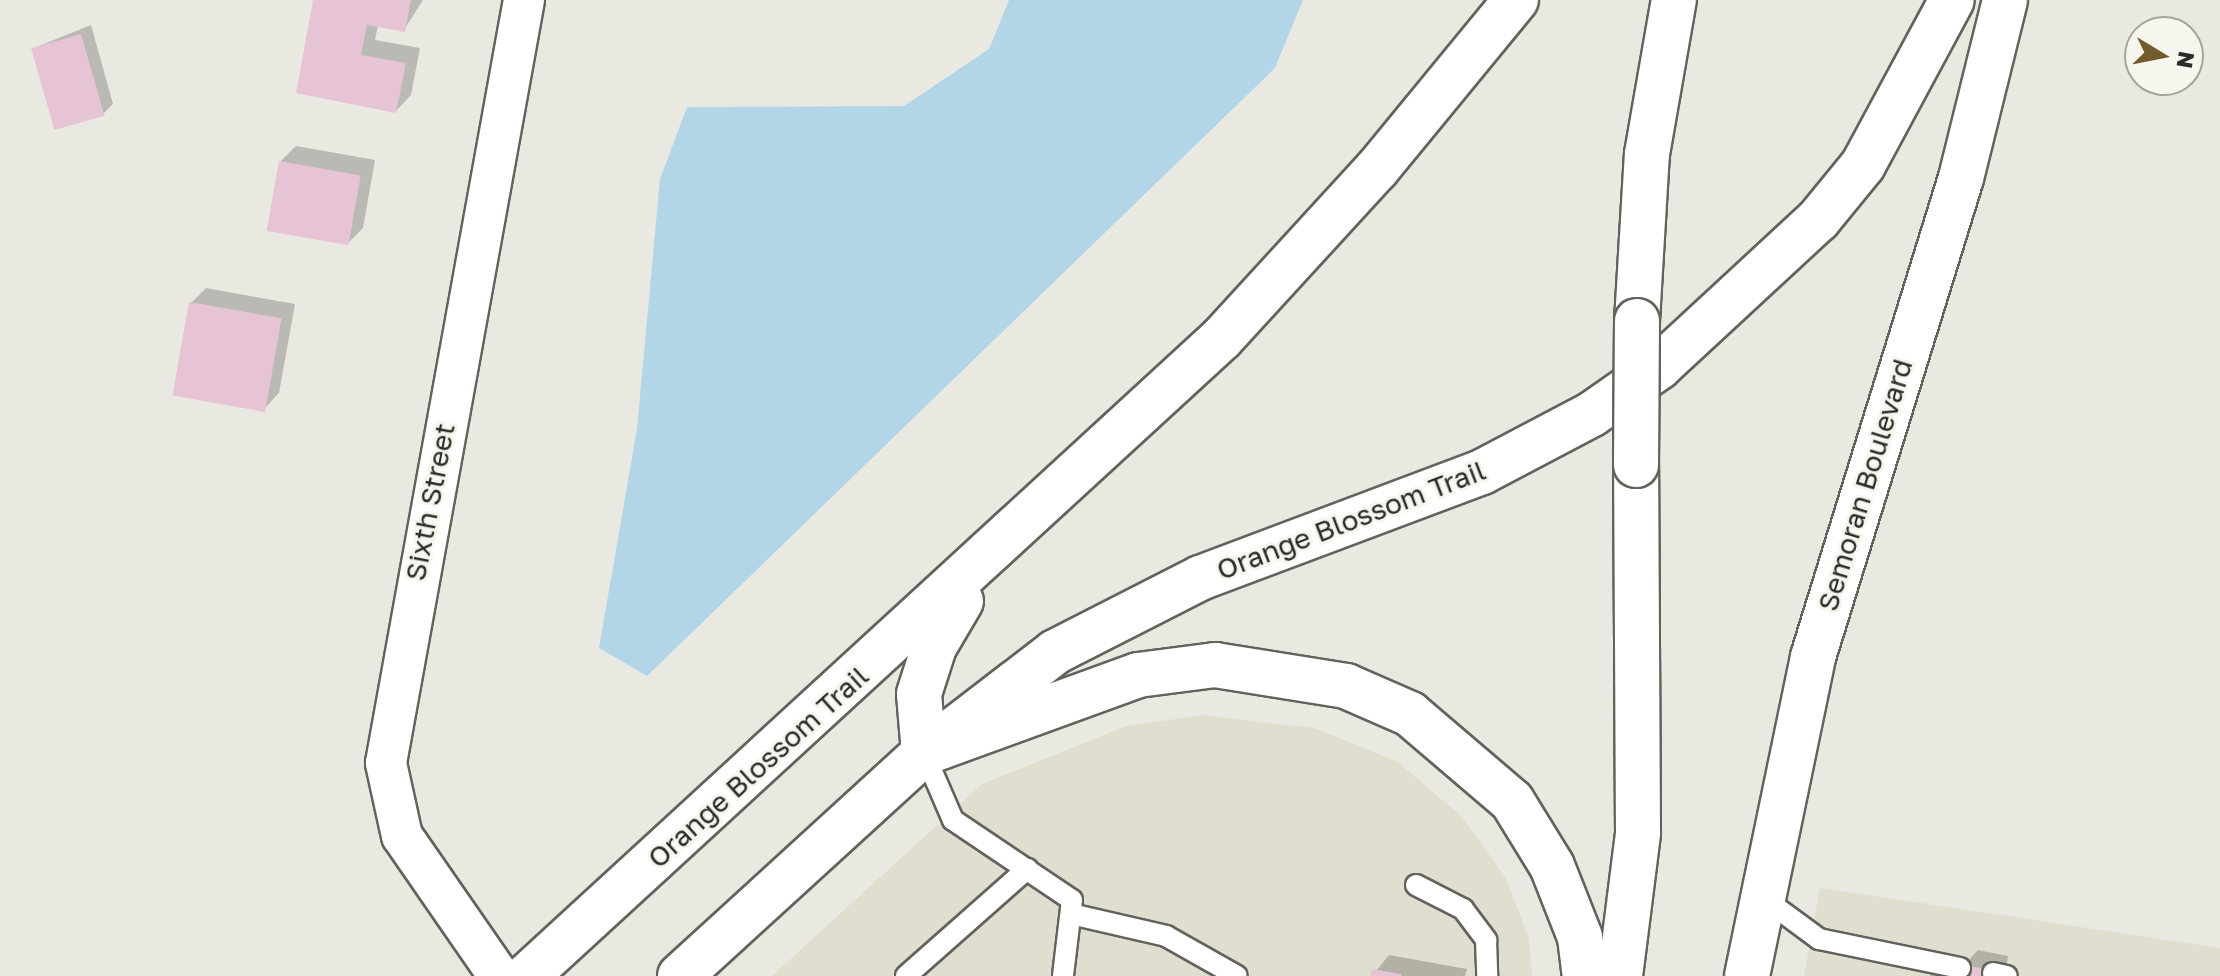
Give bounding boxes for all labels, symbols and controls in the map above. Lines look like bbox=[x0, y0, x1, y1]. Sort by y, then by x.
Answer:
north arrow bbox=[2124, 16, 2204, 96]
text: N bbox=[2171, 49, 2201, 70]
street label: Semoran Boulevard bbox=[1811, 355, 1919, 615]
street label: Sixth Street bbox=[398, 420, 462, 584]
street label: Orange Blossom Trail bbox=[1212, 453, 1490, 587]
street label: Orange Blossom Trail bbox=[641, 659, 875, 875]

